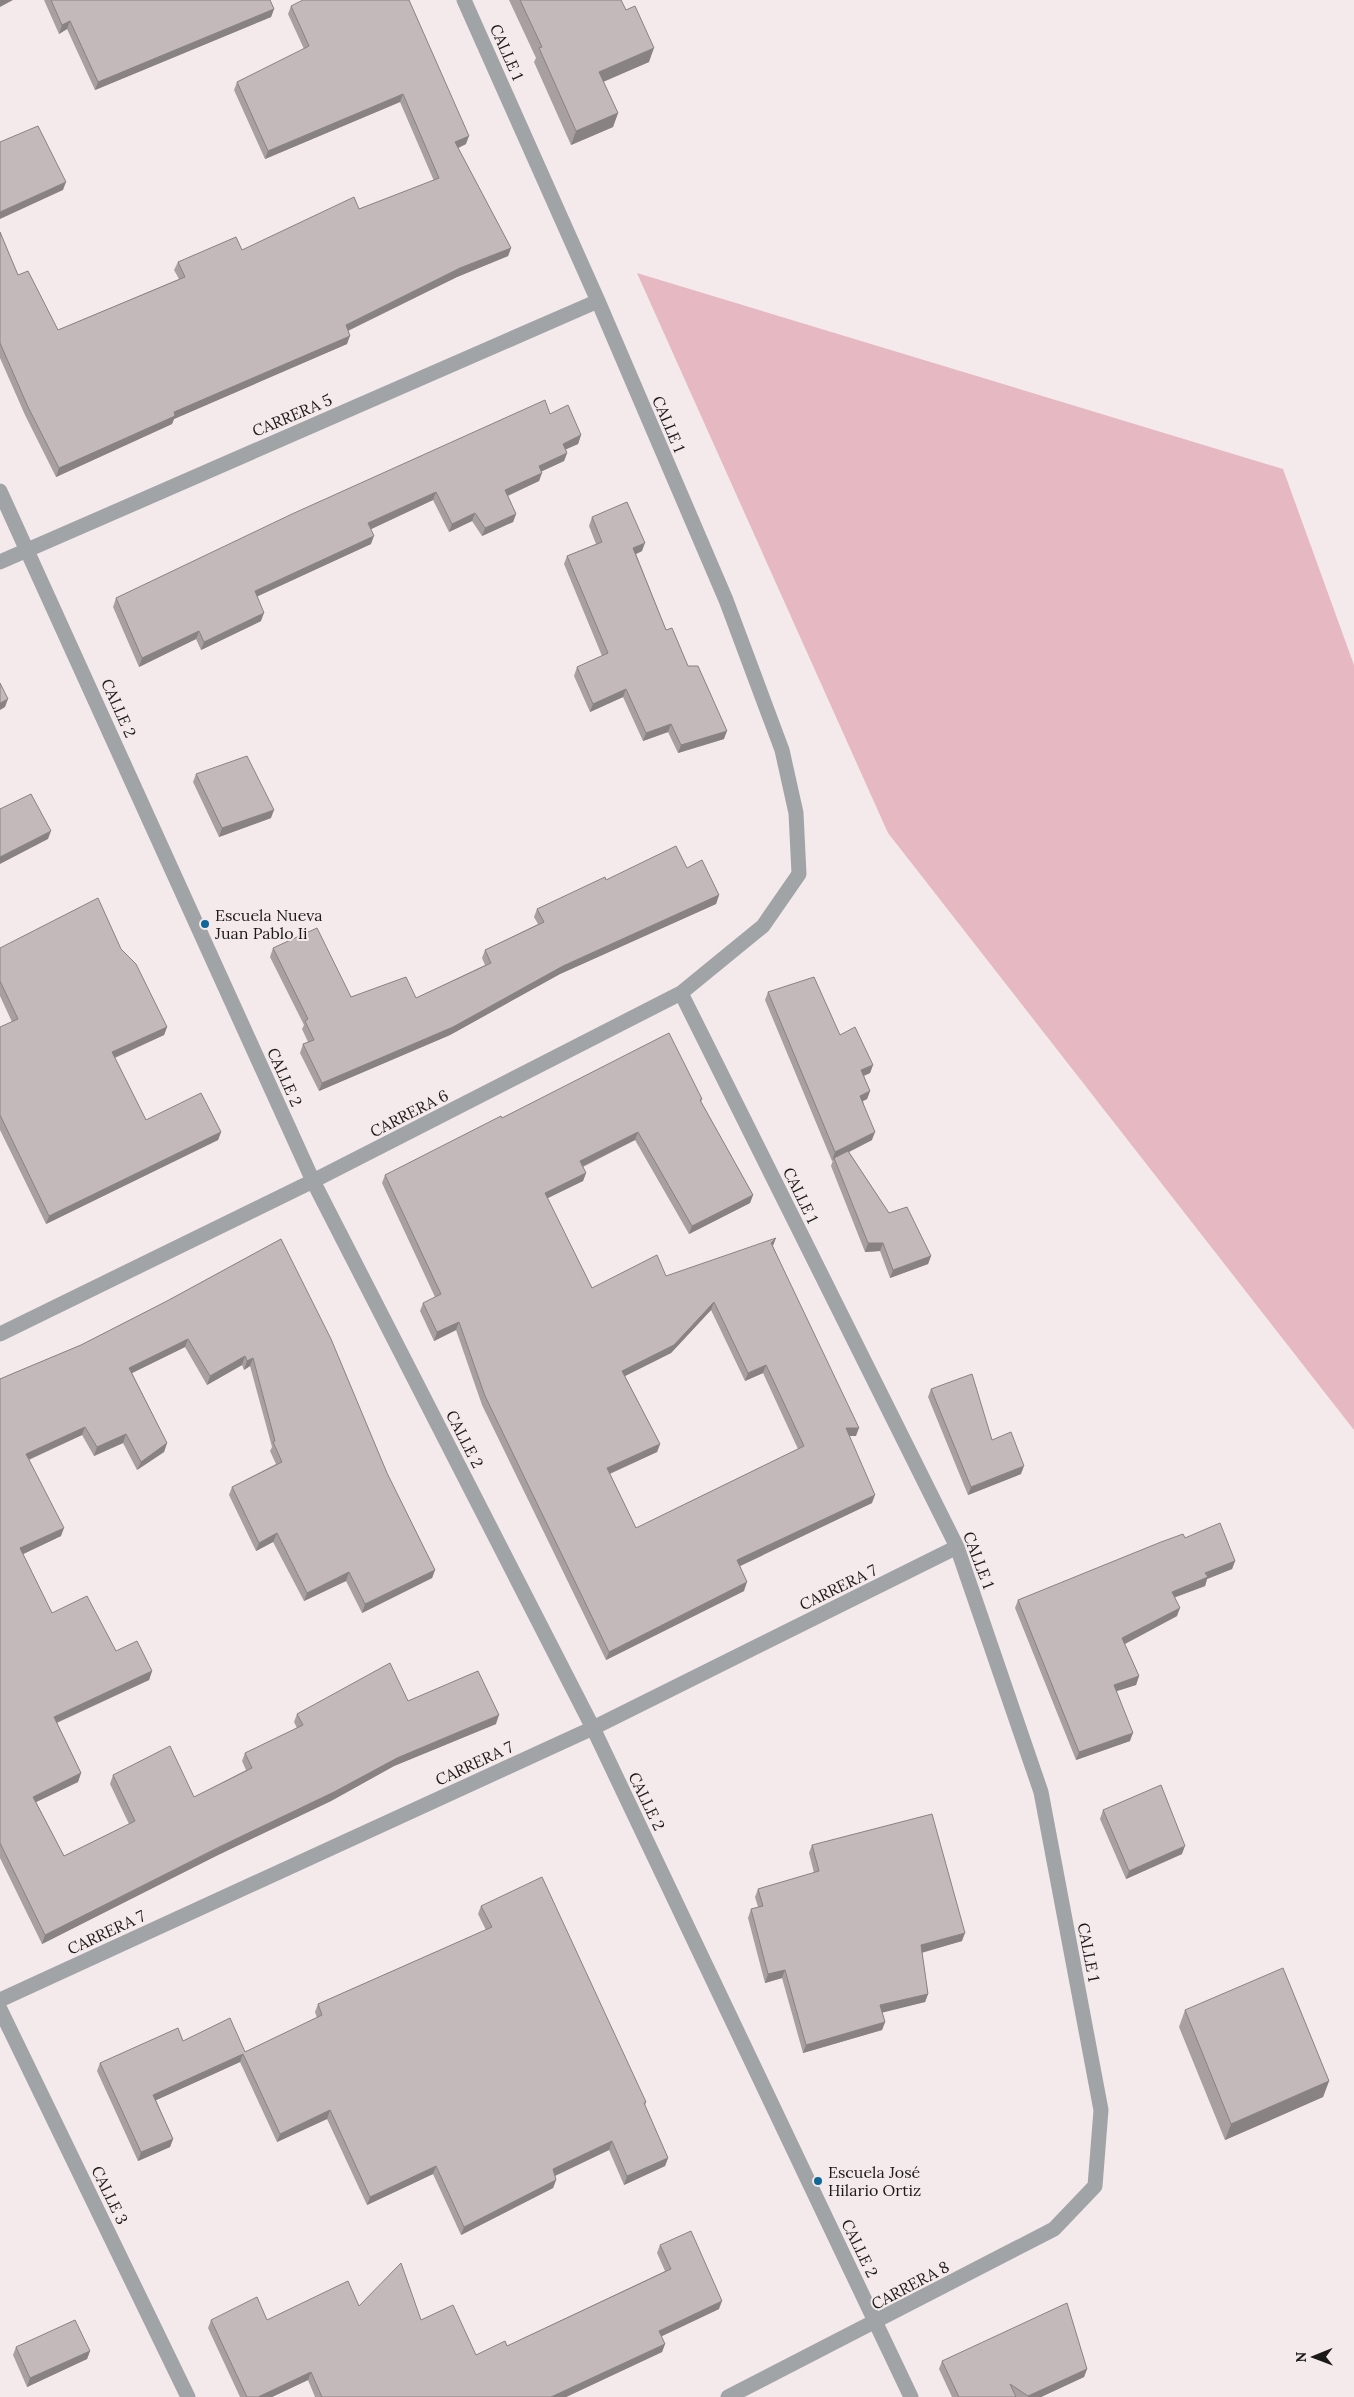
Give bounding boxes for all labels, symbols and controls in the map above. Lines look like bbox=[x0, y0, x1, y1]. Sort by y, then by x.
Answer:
street label: CALLE 1 bbox=[486, 21, 528, 83]
street label: CARRERA 5 bbox=[249, 389, 335, 441]
street label: CALLE 1 bbox=[648, 393, 690, 455]
street label: CALLE 2 bbox=[97, 675, 141, 741]
place label: Escuela Nueva Juan Pablo Ii bbox=[214, 905, 322, 943]
marker: Escuela Nueva Juan Pablo Ii bbox=[199, 918, 211, 930]
street label: CALLE 2 bbox=[263, 1044, 307, 1110]
street label: CARRERA 6 bbox=[366, 1085, 452, 1141]
street label: CALLE 1 bbox=[779, 1164, 823, 1226]
street label: CALLE 2 bbox=[442, 1407, 488, 1471]
street label: CALLE 1 bbox=[959, 1529, 999, 1592]
street label: CARRERA 7 bbox=[796, 1559, 880, 1614]
street label: CARRERA 7 bbox=[432, 1736, 517, 1790]
street label: CALLE 2 bbox=[624, 1769, 670, 1833]
street label: CARRERA 7 bbox=[64, 1905, 149, 1959]
street label: CALLE 1 bbox=[1074, 1921, 1105, 1983]
street label: CALLE 3 bbox=[87, 2162, 133, 2228]
place label: Escuela José Hilario Ortiz bbox=[828, 2162, 921, 2200]
marker: Escuela José Hilario Ortiz bbox=[812, 2175, 824, 2187]
street label: CALLE 2 bbox=[837, 2216, 883, 2280]
street label: CARRERA 8 bbox=[868, 2256, 952, 2314]
north arrow bbox=[1289, 2332, 1339, 2382]
text: N bbox=[1292, 2351, 1310, 2363]

